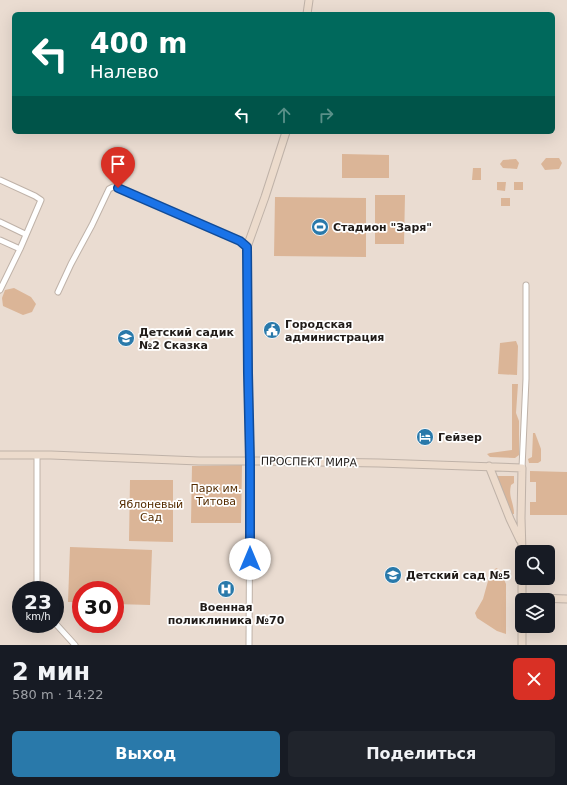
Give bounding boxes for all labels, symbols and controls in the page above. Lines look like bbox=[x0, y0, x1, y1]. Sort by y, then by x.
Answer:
text: 400 m bbox=[90, 27, 187, 60]
icon: left bbox=[24, 28, 76, 80]
text: Налево bbox=[90, 61, 159, 82]
icon: left bbox=[231, 104, 253, 126]
icon: ahead bbox=[273, 104, 295, 126]
icon: right bbox=[315, 104, 337, 126]
pin bbox=[101, 147, 135, 188]
icon: arrive bbox=[107, 153, 129, 175]
sports icon: Стадион "Заря" bbox=[310, 217, 330, 237]
place label: Стадион "Заря" bbox=[333, 221, 432, 234]
place label: Городская администрация bbox=[285, 318, 384, 344]
public building icon: Городская администрация bbox=[262, 320, 282, 340]
place label: Детский садик №2 Сказка bbox=[139, 326, 234, 352]
school or university icon: Детский садик №2 Сказка bbox=[116, 328, 136, 348]
hotel icon: Гейзер bbox=[415, 427, 435, 447]
place label: Гейзер bbox=[438, 431, 482, 444]
street label: ПРОСПЕКТ МИРА bbox=[261, 455, 358, 469]
park label: Парк им. Титова bbox=[190, 482, 242, 508]
park label: Яблоневый Сад bbox=[119, 498, 183, 524]
position arrow bbox=[229, 538, 271, 580]
map controls bbox=[515, 545, 555, 633]
button: search bbox=[515, 545, 555, 585]
school or university icon: Детский сад №5 bbox=[383, 565, 403, 585]
place label: Детский сад №5 bbox=[406, 569, 510, 582]
hospital icon: Военная поликлиника №70 bbox=[216, 579, 236, 599]
speed limit sign: 30 bbox=[72, 581, 124, 633]
text: 23 bbox=[24, 590, 52, 614]
button: layers bbox=[515, 593, 555, 633]
place label: Военная поликлиника №70 bbox=[168, 601, 285, 627]
text: km/h bbox=[25, 611, 51, 622]
text: 2 мин bbox=[12, 658, 90, 686]
button: close bbox=[513, 658, 555, 700]
text: 580 m · 14:22 bbox=[12, 687, 103, 702]
button: Выход bbox=[12, 731, 280, 777]
button: Поделиться bbox=[288, 731, 555, 777]

